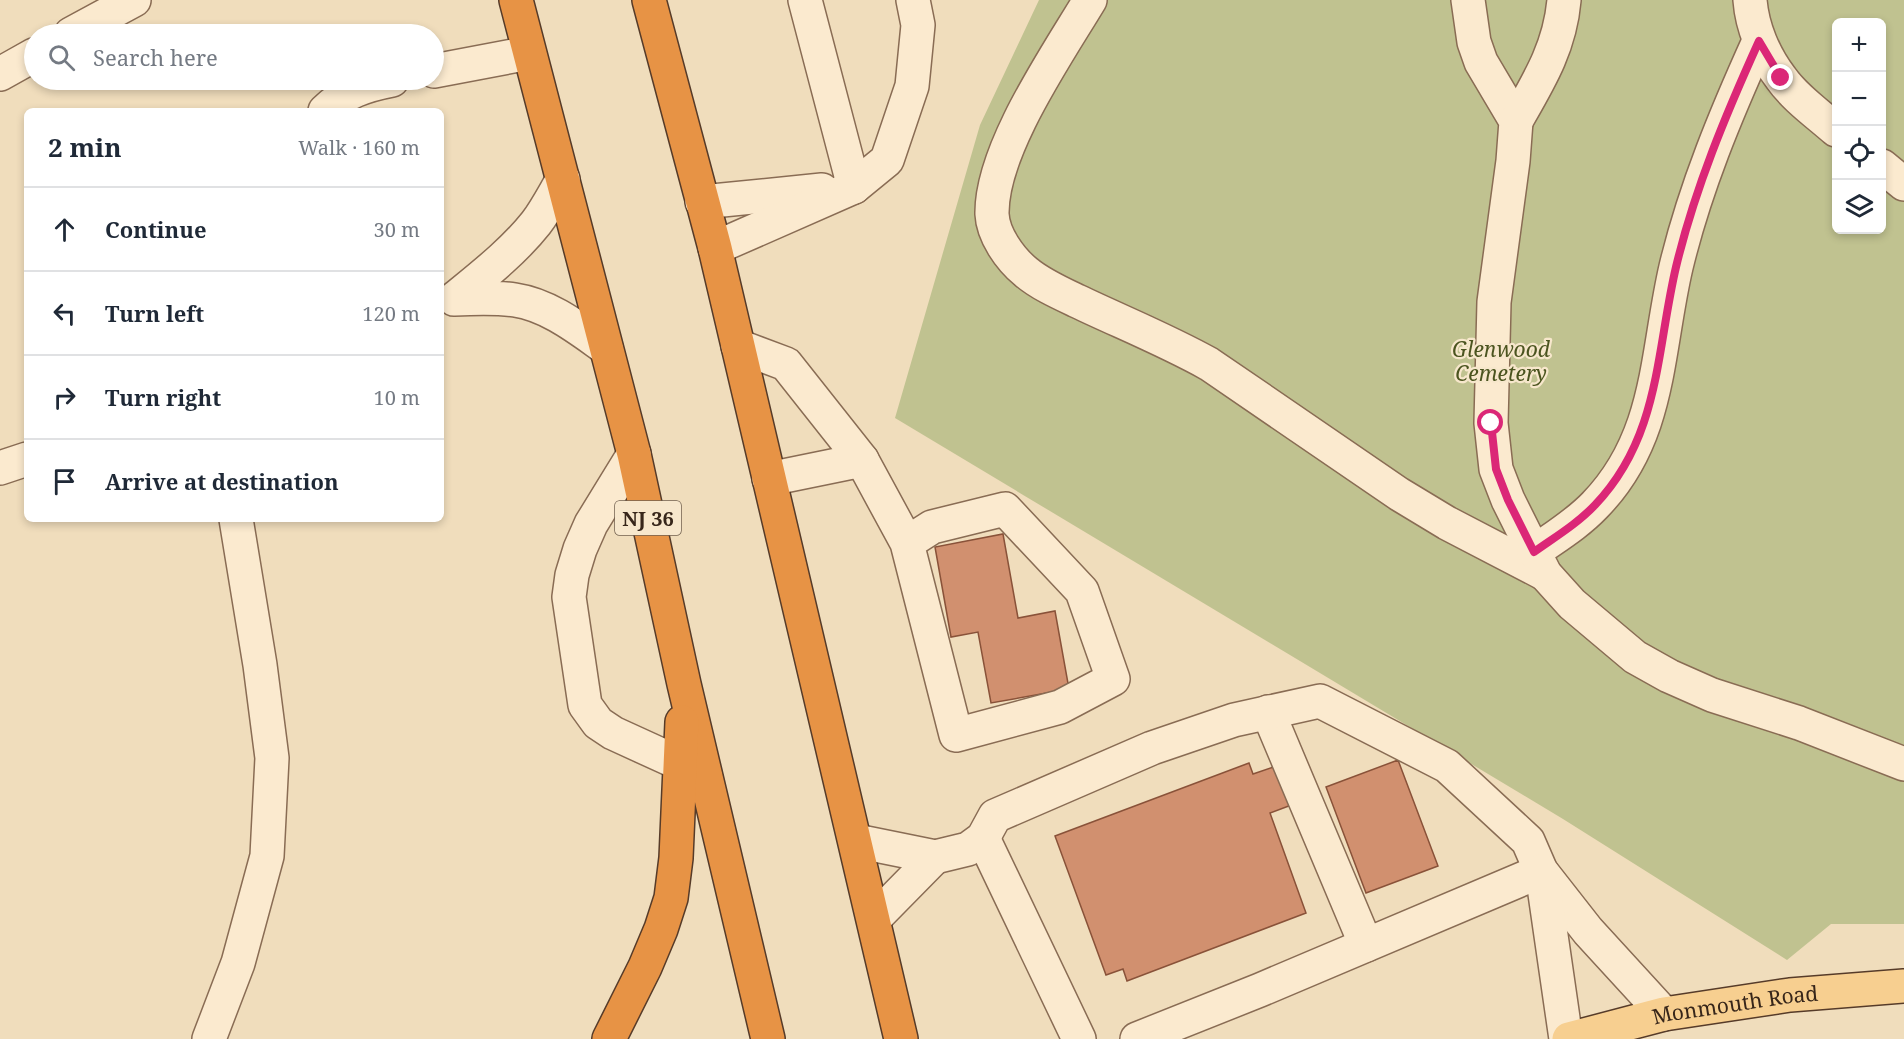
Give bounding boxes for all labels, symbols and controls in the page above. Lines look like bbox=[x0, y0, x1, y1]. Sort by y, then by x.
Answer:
map controls bbox=[1832, 18, 1886, 234]
button: + bbox=[1832, 18, 1886, 72]
search box bbox=[24, 24, 444, 90]
icon: search bbox=[45, 41, 78, 74]
text: Search here bbox=[93, 42, 218, 72]
route end bbox=[1767, 64, 1793, 90]
button: − bbox=[1832, 72, 1886, 126]
button: locate bbox=[1832, 126, 1886, 180]
text: 2 min bbox=[48, 129, 122, 165]
text: Walk · 160 m bbox=[298, 134, 420, 161]
button: layers bbox=[1832, 180, 1886, 234]
icon: ahead bbox=[48, 213, 81, 246]
text: Continue bbox=[105, 214, 207, 244]
text: 30 m bbox=[374, 216, 420, 243]
icon: left bbox=[48, 297, 81, 330]
text: Turn left bbox=[105, 298, 204, 328]
text: 120 m bbox=[362, 300, 420, 327]
park label: Glenwood Cemetery bbox=[1452, 335, 1551, 387]
icon: right bbox=[48, 381, 81, 414]
text: Turn right bbox=[105, 382, 221, 412]
text: 10 m bbox=[374, 384, 420, 411]
route start bbox=[1477, 409, 1503, 435]
icon: arrive bbox=[48, 465, 81, 498]
text: Arrive at destination bbox=[105, 466, 339, 496]
road number: NJ 36 bbox=[615, 501, 681, 535]
street label: Monmouth Road bbox=[1649, 979, 1819, 1031]

